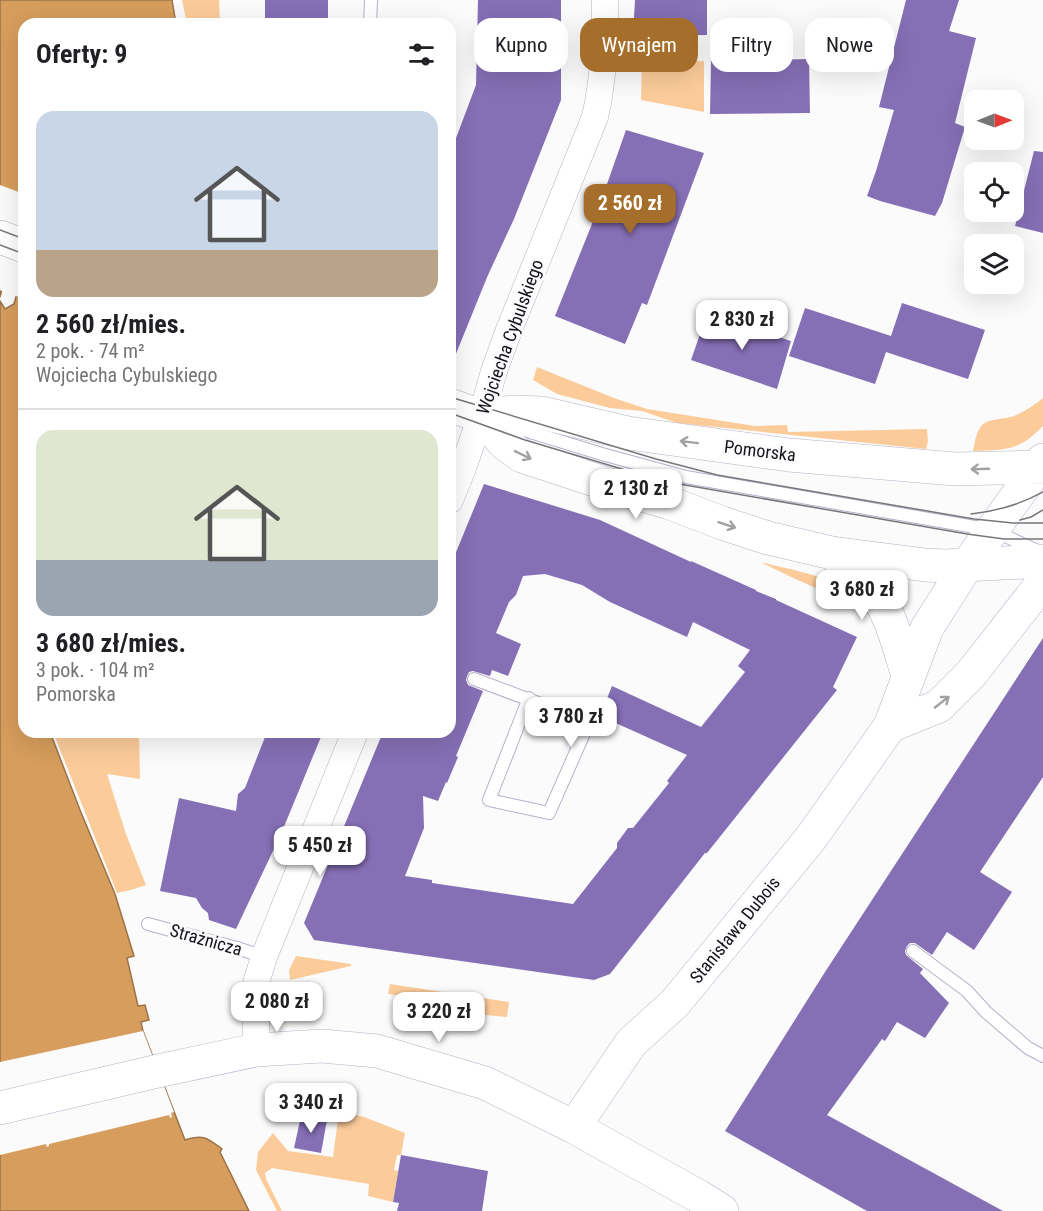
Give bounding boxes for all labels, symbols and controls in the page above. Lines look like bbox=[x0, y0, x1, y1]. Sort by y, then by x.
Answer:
chip: Kupno bbox=[474, 18, 568, 72]
chip: Wynajem bbox=[580, 18, 698, 72]
chip: Filtry bbox=[710, 18, 793, 72]
chip: Nowe bbox=[805, 18, 894, 72]
icon: filters bbox=[405, 38, 438, 71]
text: Oferty: 9 bbox=[36, 39, 127, 69]
north arrow bbox=[964, 90, 1024, 150]
map controls bbox=[964, 90, 1024, 294]
icon: home bbox=[183, 150, 291, 258]
button: locate bbox=[964, 162, 1024, 222]
pin: 2 560 zł bbox=[568, 184, 692, 235]
text: 2 560 zł bbox=[598, 191, 662, 215]
button: layers bbox=[964, 234, 1024, 294]
street label: Wojciecha Cybulskiego bbox=[472, 256, 547, 417]
pin: 2 830 zł bbox=[680, 300, 804, 351]
text: 2 830 zł bbox=[710, 307, 774, 331]
text: 2 560 zł/mies. bbox=[36, 309, 186, 339]
text: 2 pok. · 74 m² bbox=[36, 339, 145, 363]
text: Wojciecha Cybulskiego bbox=[36, 363, 218, 387]
one-way arrow bbox=[680, 436, 700, 447]
street label: Pomorska bbox=[723, 436, 797, 465]
one-way arrow bbox=[514, 449, 532, 461]
one-way arrow bbox=[970, 463, 990, 475]
icon: home bbox=[183, 469, 291, 577]
pin: 2 130 zł bbox=[574, 469, 698, 520]
text: 2 130 zł bbox=[604, 476, 668, 500]
one-way arrow bbox=[717, 520, 736, 531]
pin: 3 680 zł bbox=[800, 570, 924, 621]
text: 3 680 zł bbox=[830, 577, 894, 601]
text: 3 680 zł/mies. bbox=[36, 628, 186, 658]
text: 3 pok. · 104 m² bbox=[36, 658, 155, 682]
text: Pomorska bbox=[36, 682, 116, 706]
one-way arrow bbox=[934, 695, 950, 708]
pin: 3 780 zł bbox=[509, 697, 633, 748]
text: 3 780 zł bbox=[539, 704, 603, 728]
pin: 5 450 zł bbox=[258, 826, 382, 877]
text: 5 450 zł bbox=[288, 833, 352, 857]
street label: Stanisława Dubois bbox=[685, 872, 784, 987]
street label: Strażnicza bbox=[168, 919, 245, 960]
pin: 2 080 zł bbox=[215, 982, 339, 1033]
text: 2 080 zł bbox=[245, 989, 309, 1013]
pin: 3 220 zł bbox=[377, 992, 501, 1043]
text: 3 220 zł bbox=[407, 999, 471, 1023]
pin: 3 340 zł bbox=[249, 1083, 373, 1134]
text: 3 340 zł bbox=[279, 1090, 343, 1114]

